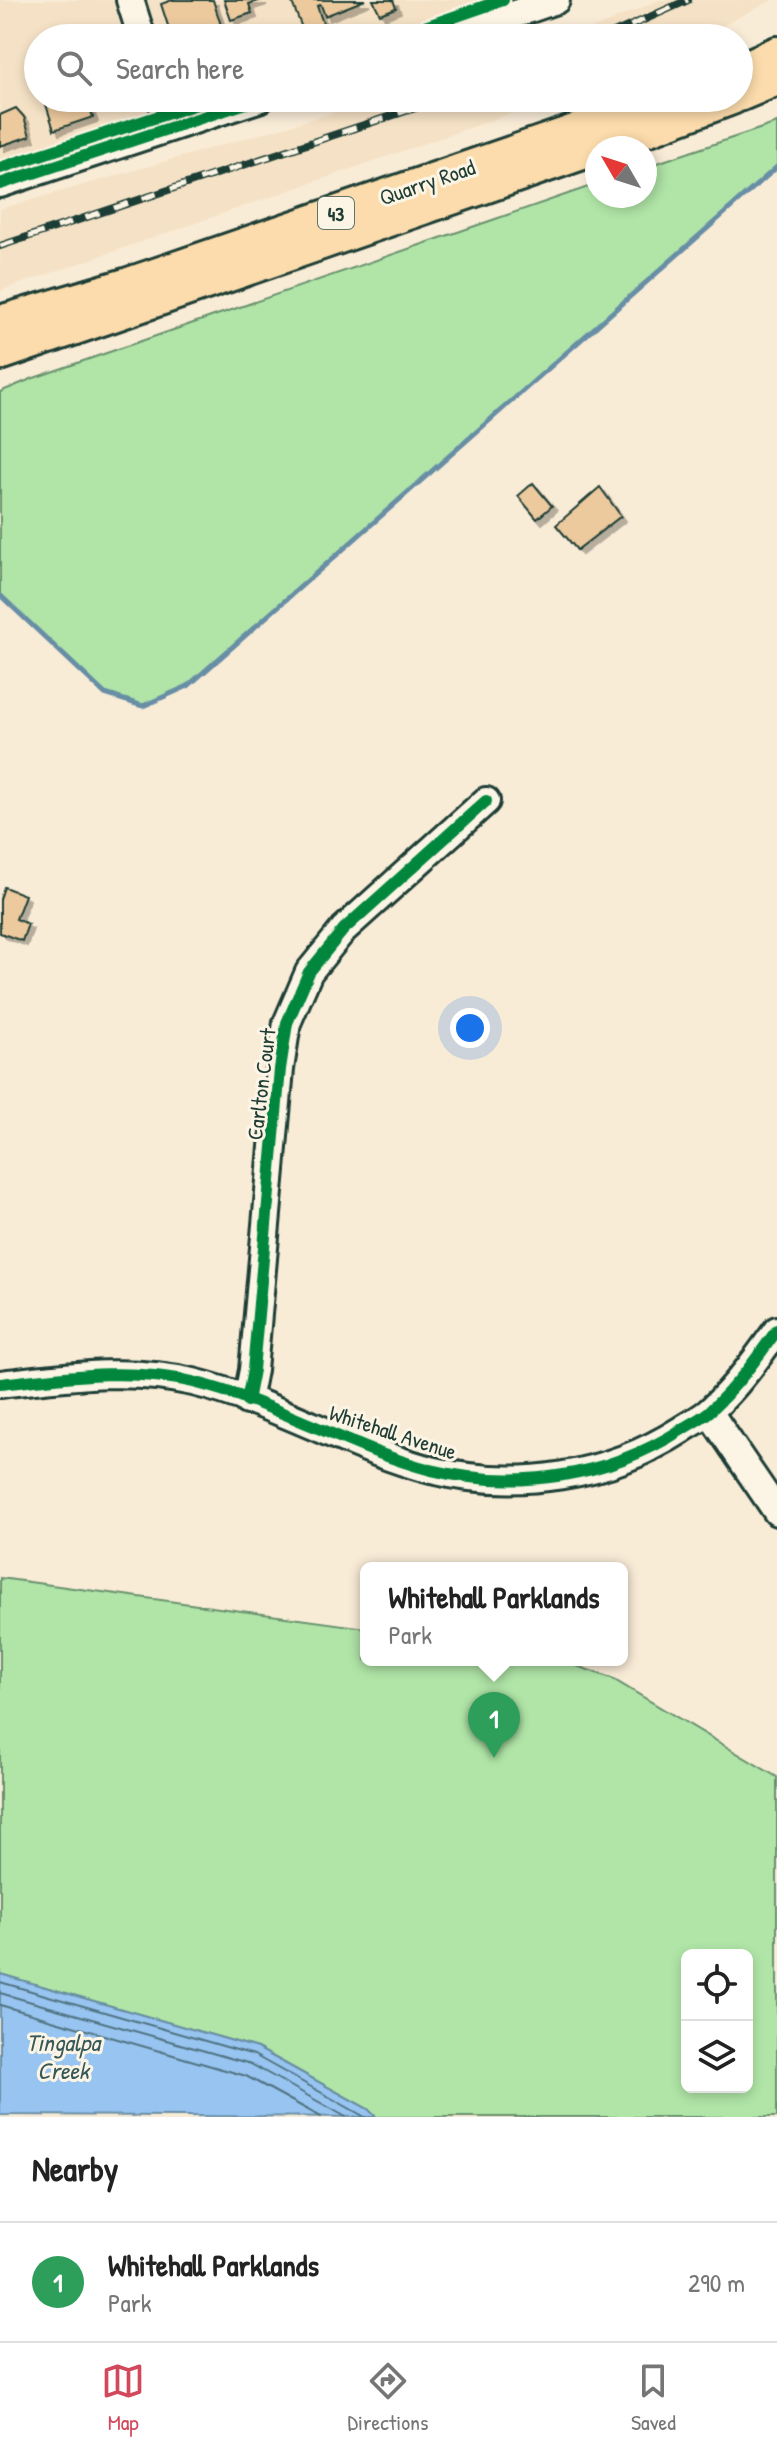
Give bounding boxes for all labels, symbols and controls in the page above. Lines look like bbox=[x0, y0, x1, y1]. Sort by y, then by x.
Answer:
search box bbox=[24, 24, 753, 112]
icon: search bbox=[52, 46, 96, 90]
text: Search here bbox=[116, 48, 244, 88]
north arrow bbox=[585, 136, 657, 208]
street label: Quarry Road bbox=[375, 152, 479, 212]
road number: 43 bbox=[318, 197, 354, 229]
your location bbox=[450, 1008, 490, 1048]
street label: Carlton Court bbox=[239, 1026, 283, 1142]
street label: Whitehall Avenue bbox=[325, 1397, 461, 1467]
popup bbox=[360, 1562, 628, 1666]
text: Whitehall Parklands bbox=[389, 1577, 600, 1617]
text: Park bbox=[389, 1617, 432, 1652]
pin: 1 bbox=[468, 1692, 520, 1758]
map controls bbox=[681, 1949, 753, 2093]
button: locate bbox=[681, 1949, 753, 2021]
button: layers bbox=[681, 2021, 753, 2093]
water label: Tingalpa Creek bbox=[26, 2026, 102, 2086]
text: Nearby bbox=[32, 2146, 118, 2192]
text: Whitehall Parklands bbox=[108, 2245, 319, 2285]
text: 1 bbox=[53, 2265, 63, 2300]
text: 290 m bbox=[688, 2265, 745, 2300]
text: Park bbox=[108, 2285, 152, 2320]
tab: Map bbox=[101, 2359, 145, 2437]
tab: Directions bbox=[348, 2359, 429, 2437]
tab: Saved bbox=[631, 2359, 676, 2437]

